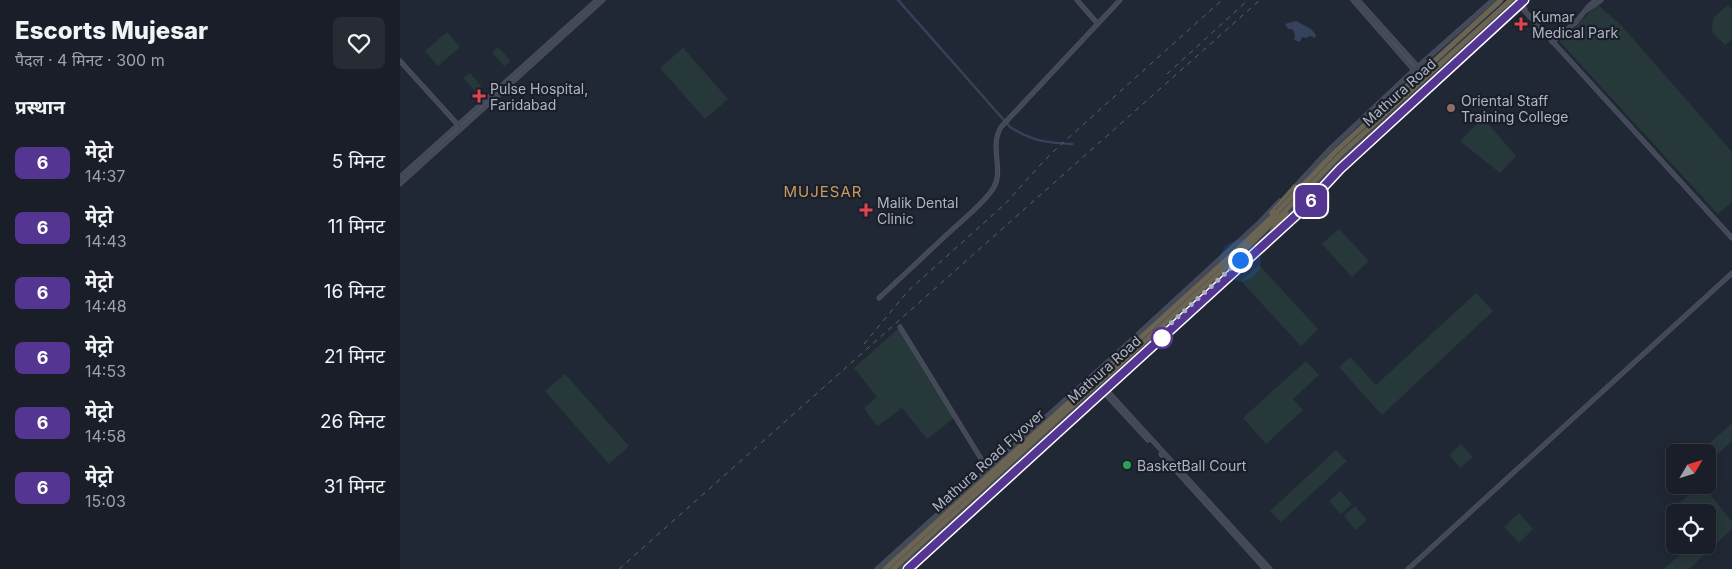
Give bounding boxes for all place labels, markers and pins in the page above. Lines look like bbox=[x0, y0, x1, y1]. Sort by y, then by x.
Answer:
place label: Kumar Medical Park bbox=[1532, 8, 1618, 41]
marker: Kumar Medical Park bbox=[1514, 17, 1528, 31]
place label: Pulse Hospital, Faridabad bbox=[490, 80, 588, 113]
marker: Pulse Hospital, Faridabad bbox=[472, 89, 486, 103]
place label: Oriental Staff Training College bbox=[1461, 92, 1569, 125]
marker: Oriental Staff Training College bbox=[1445, 102, 1457, 114]
place label: Malik Dental Clinic bbox=[877, 194, 958, 227]
marker: Malik Dental Clinic bbox=[859, 203, 873, 217]
unlabelled marker bbox=[1151, 327, 1173, 349]
place label: BasketBall Court bbox=[1137, 457, 1247, 474]
marker: BasketBall Court bbox=[1121, 459, 1133, 471]

